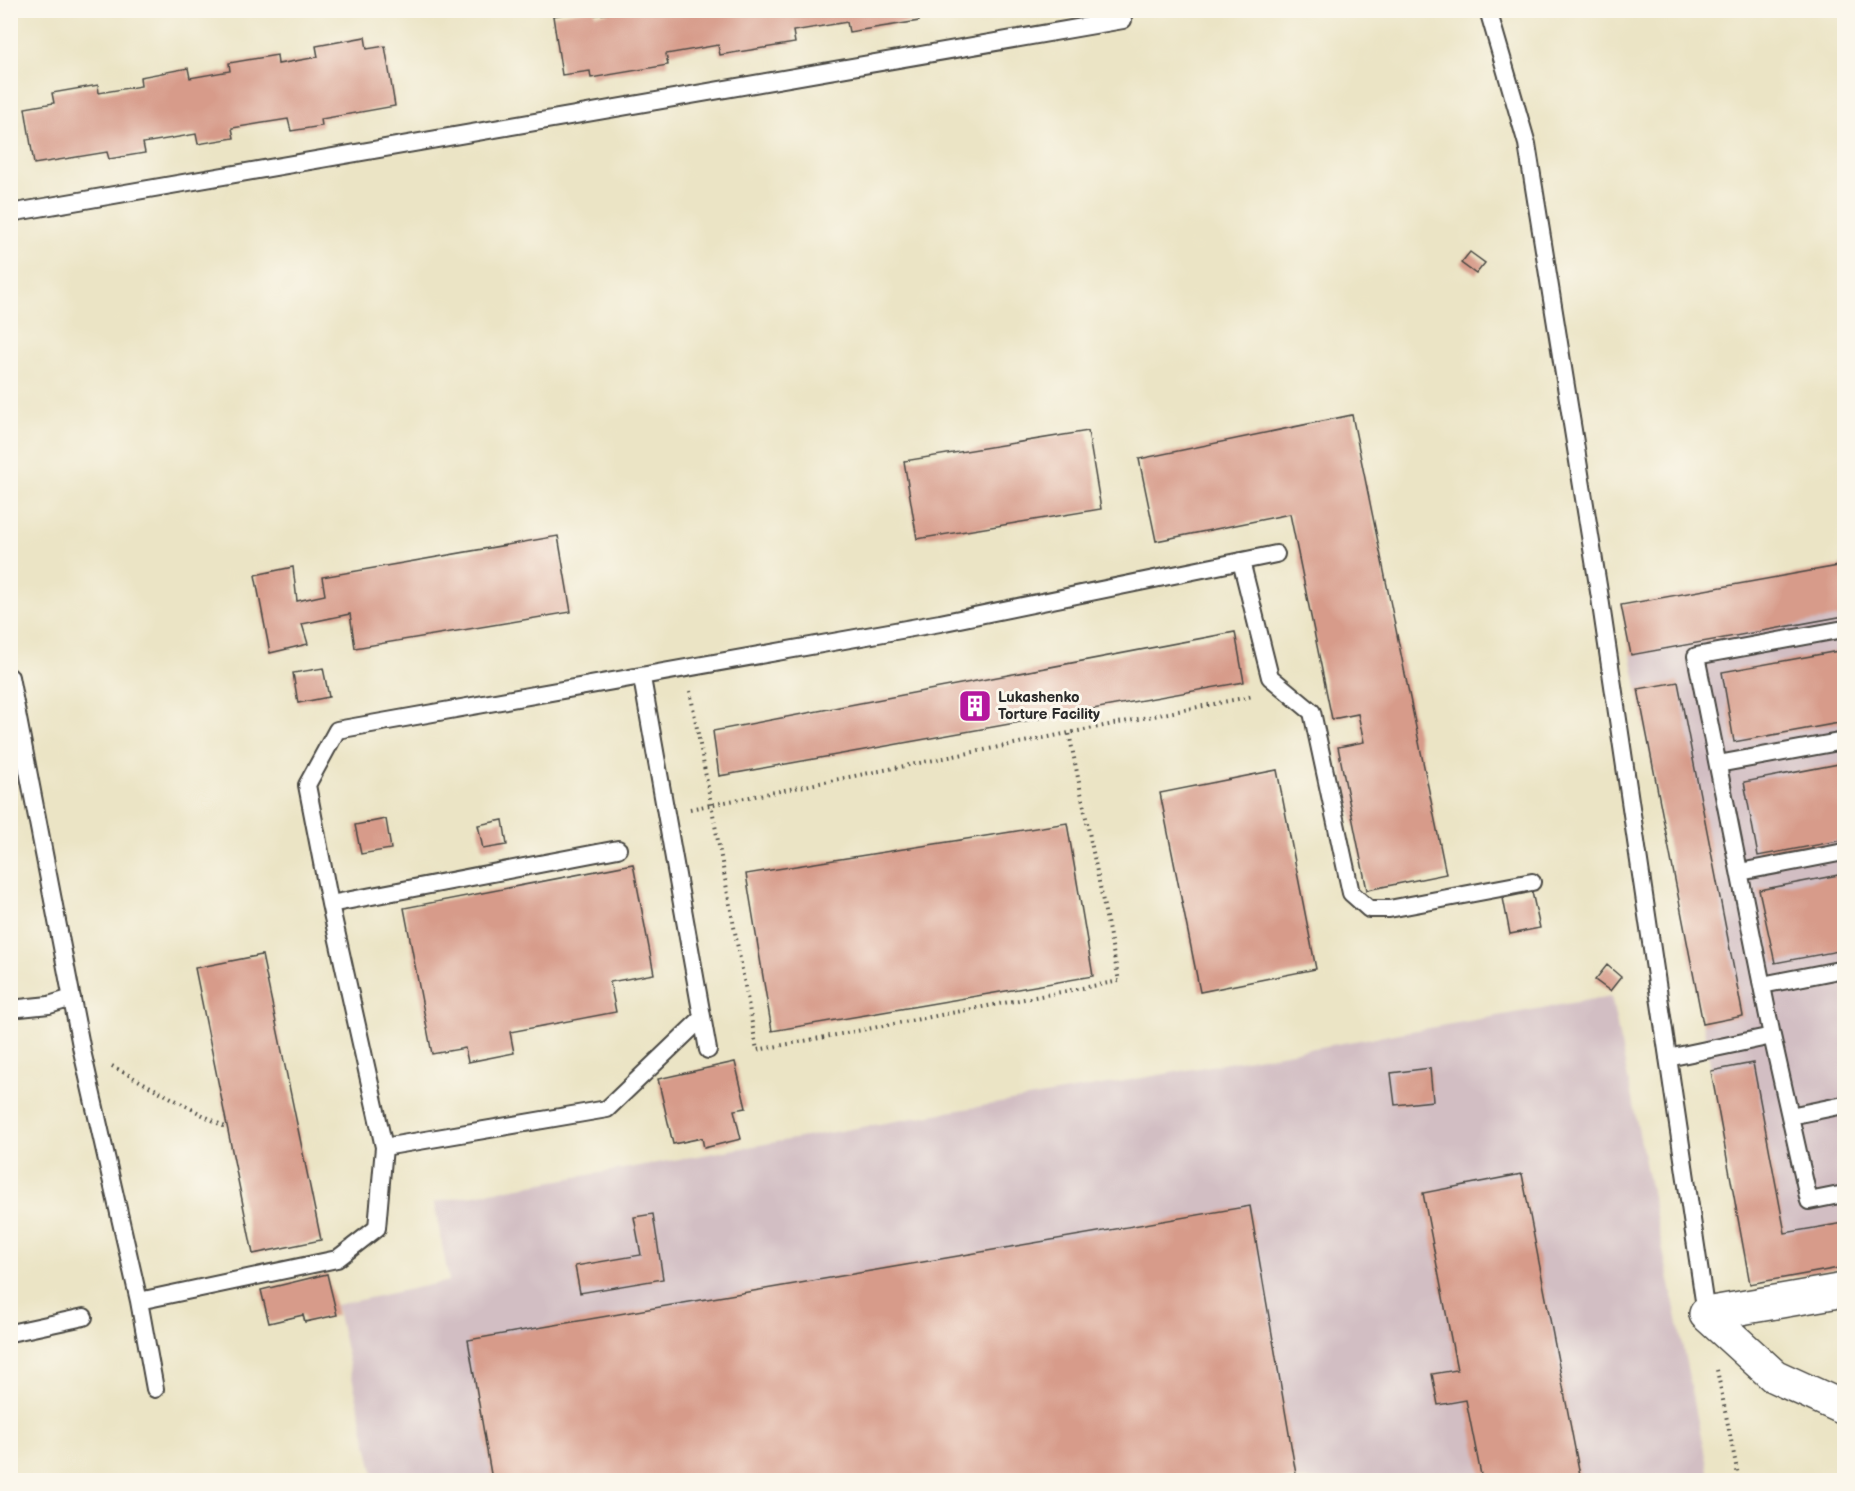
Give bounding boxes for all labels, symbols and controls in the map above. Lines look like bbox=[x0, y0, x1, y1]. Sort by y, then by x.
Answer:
building icon: Lukashenko Torture Facility bbox=[957, 688, 993, 724]
place label: Lukashenko Torture Facility bbox=[998, 688, 1100, 724]

